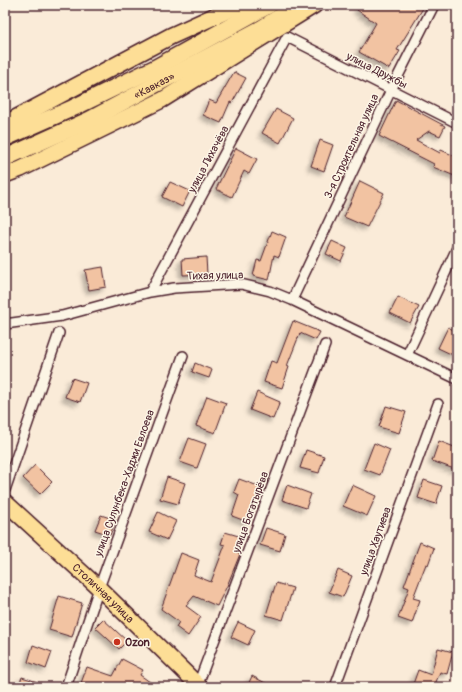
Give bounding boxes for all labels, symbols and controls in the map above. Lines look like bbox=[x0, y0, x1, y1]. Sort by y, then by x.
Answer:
street label: улица Дружбы bbox=[343, 49, 409, 91]
street label: «Кавказ» bbox=[132, 70, 177, 102]
street label: 3-я Строительная улица bbox=[321, 92, 381, 201]
street label: улица Лихачёва bbox=[185, 124, 232, 196]
street label: Тихая улица bbox=[187, 269, 243, 282]
street label: улица Сулунбека-Хаджи Евлоева bbox=[91, 408, 157, 559]
street label: улица Богатырёва bbox=[229, 470, 271, 555]
street label: улица Хаутиева bbox=[357, 505, 394, 578]
street label: Столичная улица bbox=[70, 561, 137, 626]
place label: Ozon bbox=[125, 636, 150, 649]
marker: Ozon bbox=[112, 637, 122, 647]

